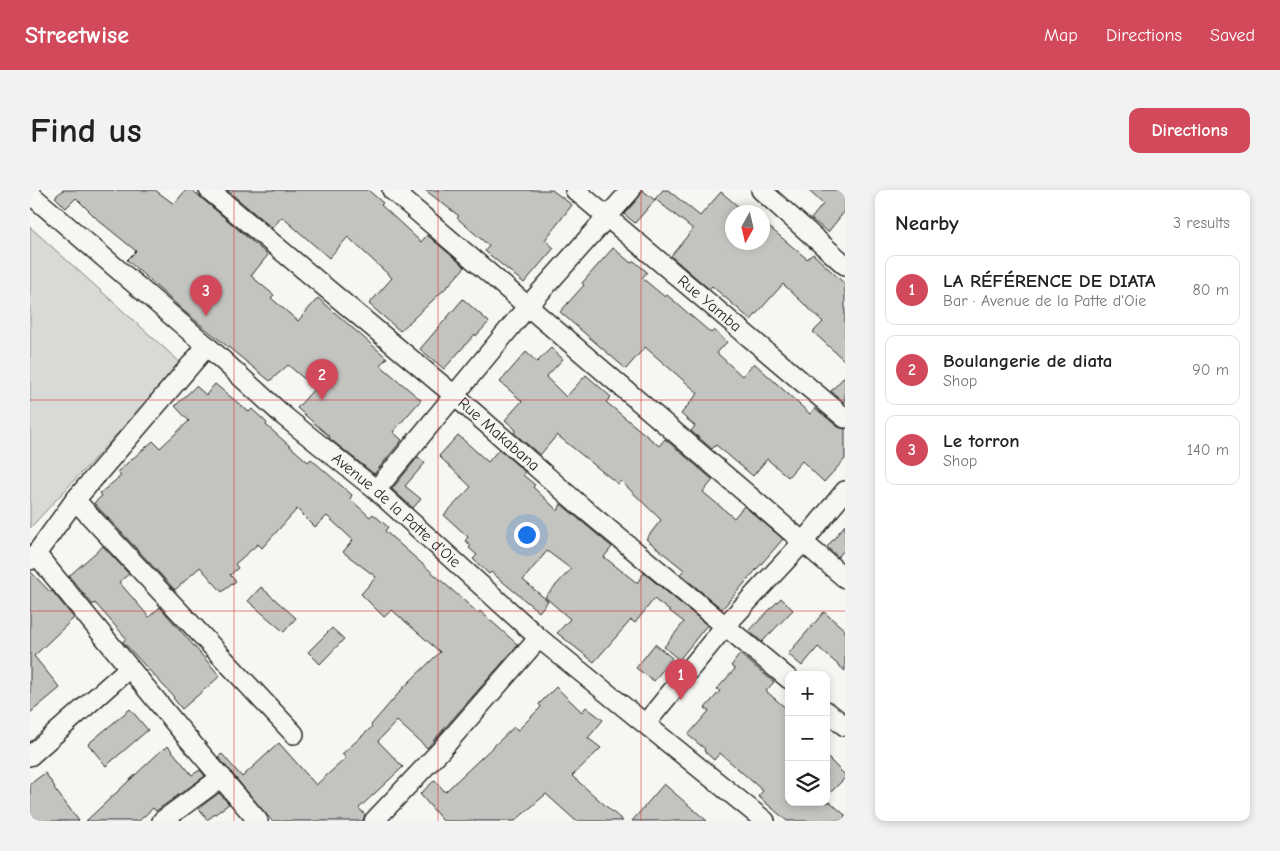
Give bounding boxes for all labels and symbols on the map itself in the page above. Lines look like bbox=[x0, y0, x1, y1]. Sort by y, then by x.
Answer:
north arrow bbox=[725, 205, 770, 250]
street label: Rue Yamba bbox=[674, 272, 745, 336]
pin: 3 bbox=[190, 275, 222, 316]
pin: 2 bbox=[306, 359, 338, 400]
street label: Rue Makabana bbox=[454, 394, 543, 475]
street label: Avenue de la Patte d'Oie bbox=[328, 449, 464, 571]
your location bbox=[514, 522, 540, 548]
pin: 1 bbox=[665, 659, 697, 700]

